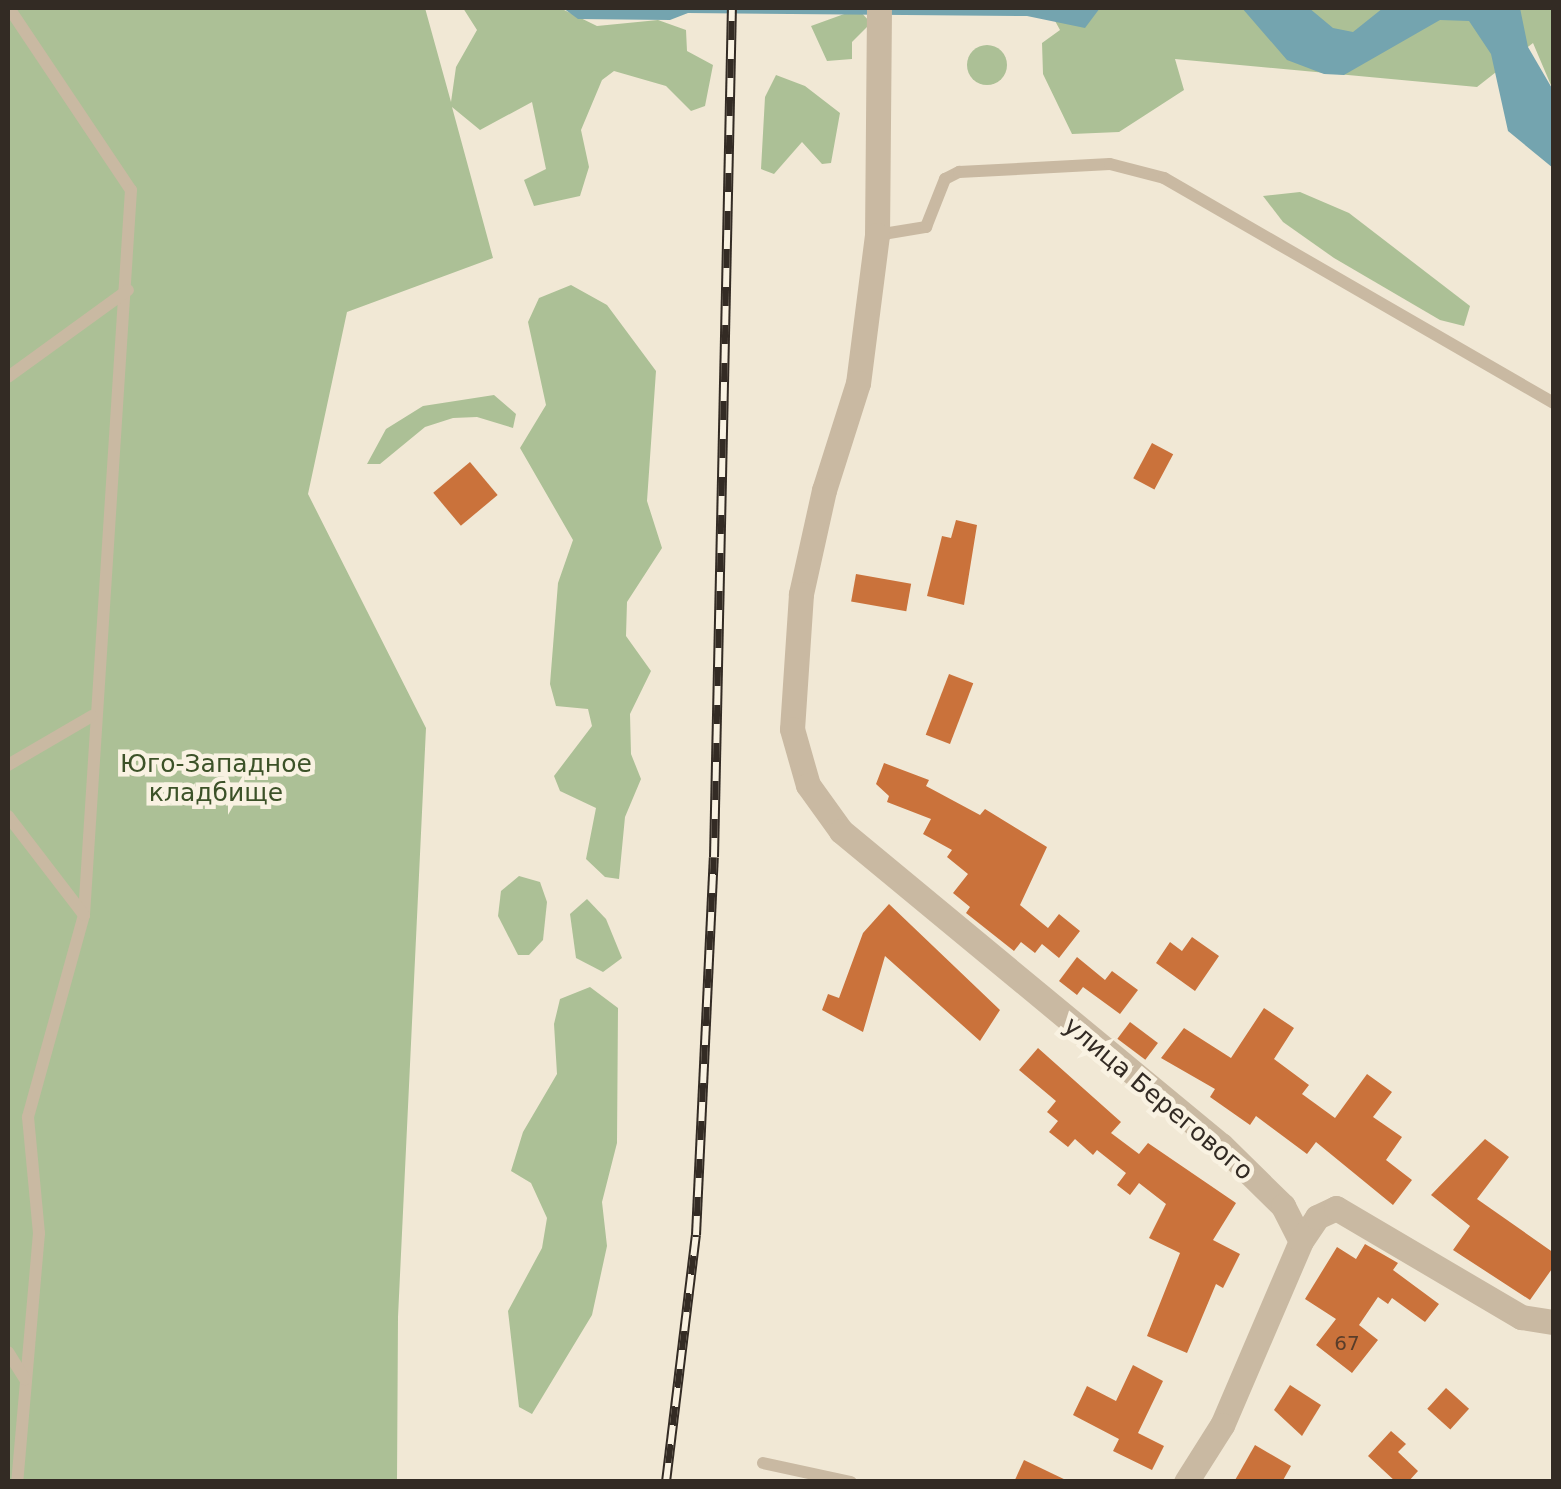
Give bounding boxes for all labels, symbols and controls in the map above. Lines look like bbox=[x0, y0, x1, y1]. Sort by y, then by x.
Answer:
park label: Юго-Западное кладбище bbox=[120, 750, 312, 809]
street label: улица Берегового bbox=[1057, 1011, 1259, 1187]
house number: 67 bbox=[1334, 1331, 1360, 1355]

